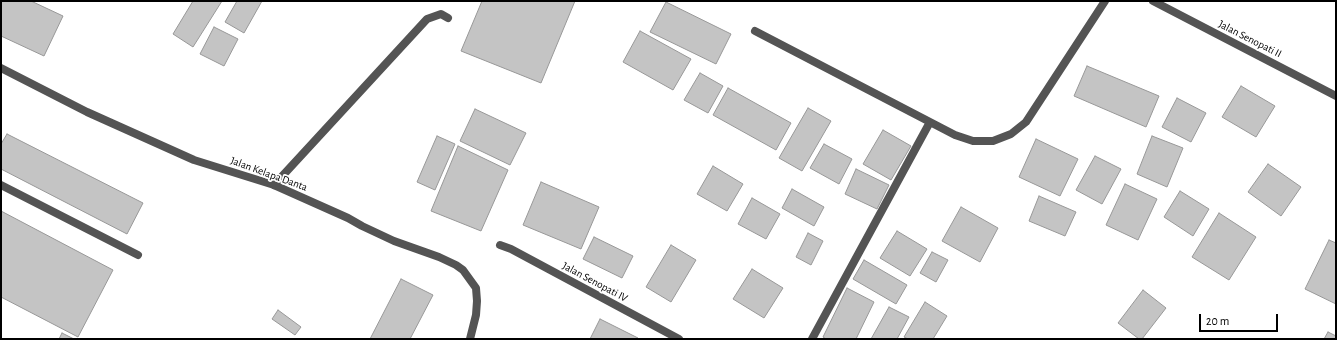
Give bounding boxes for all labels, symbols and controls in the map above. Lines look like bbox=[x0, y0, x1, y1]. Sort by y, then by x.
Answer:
street label: Jalan Senopati II bbox=[1216, 17, 1284, 61]
street label: Jalan Kelapa Danta bbox=[229, 154, 309, 194]
street label: Jalan Senopati IV bbox=[560, 259, 630, 305]
scale bar bbox=[1201, 306, 1280, 332]
text: 20 m bbox=[1206, 315, 1229, 327]

